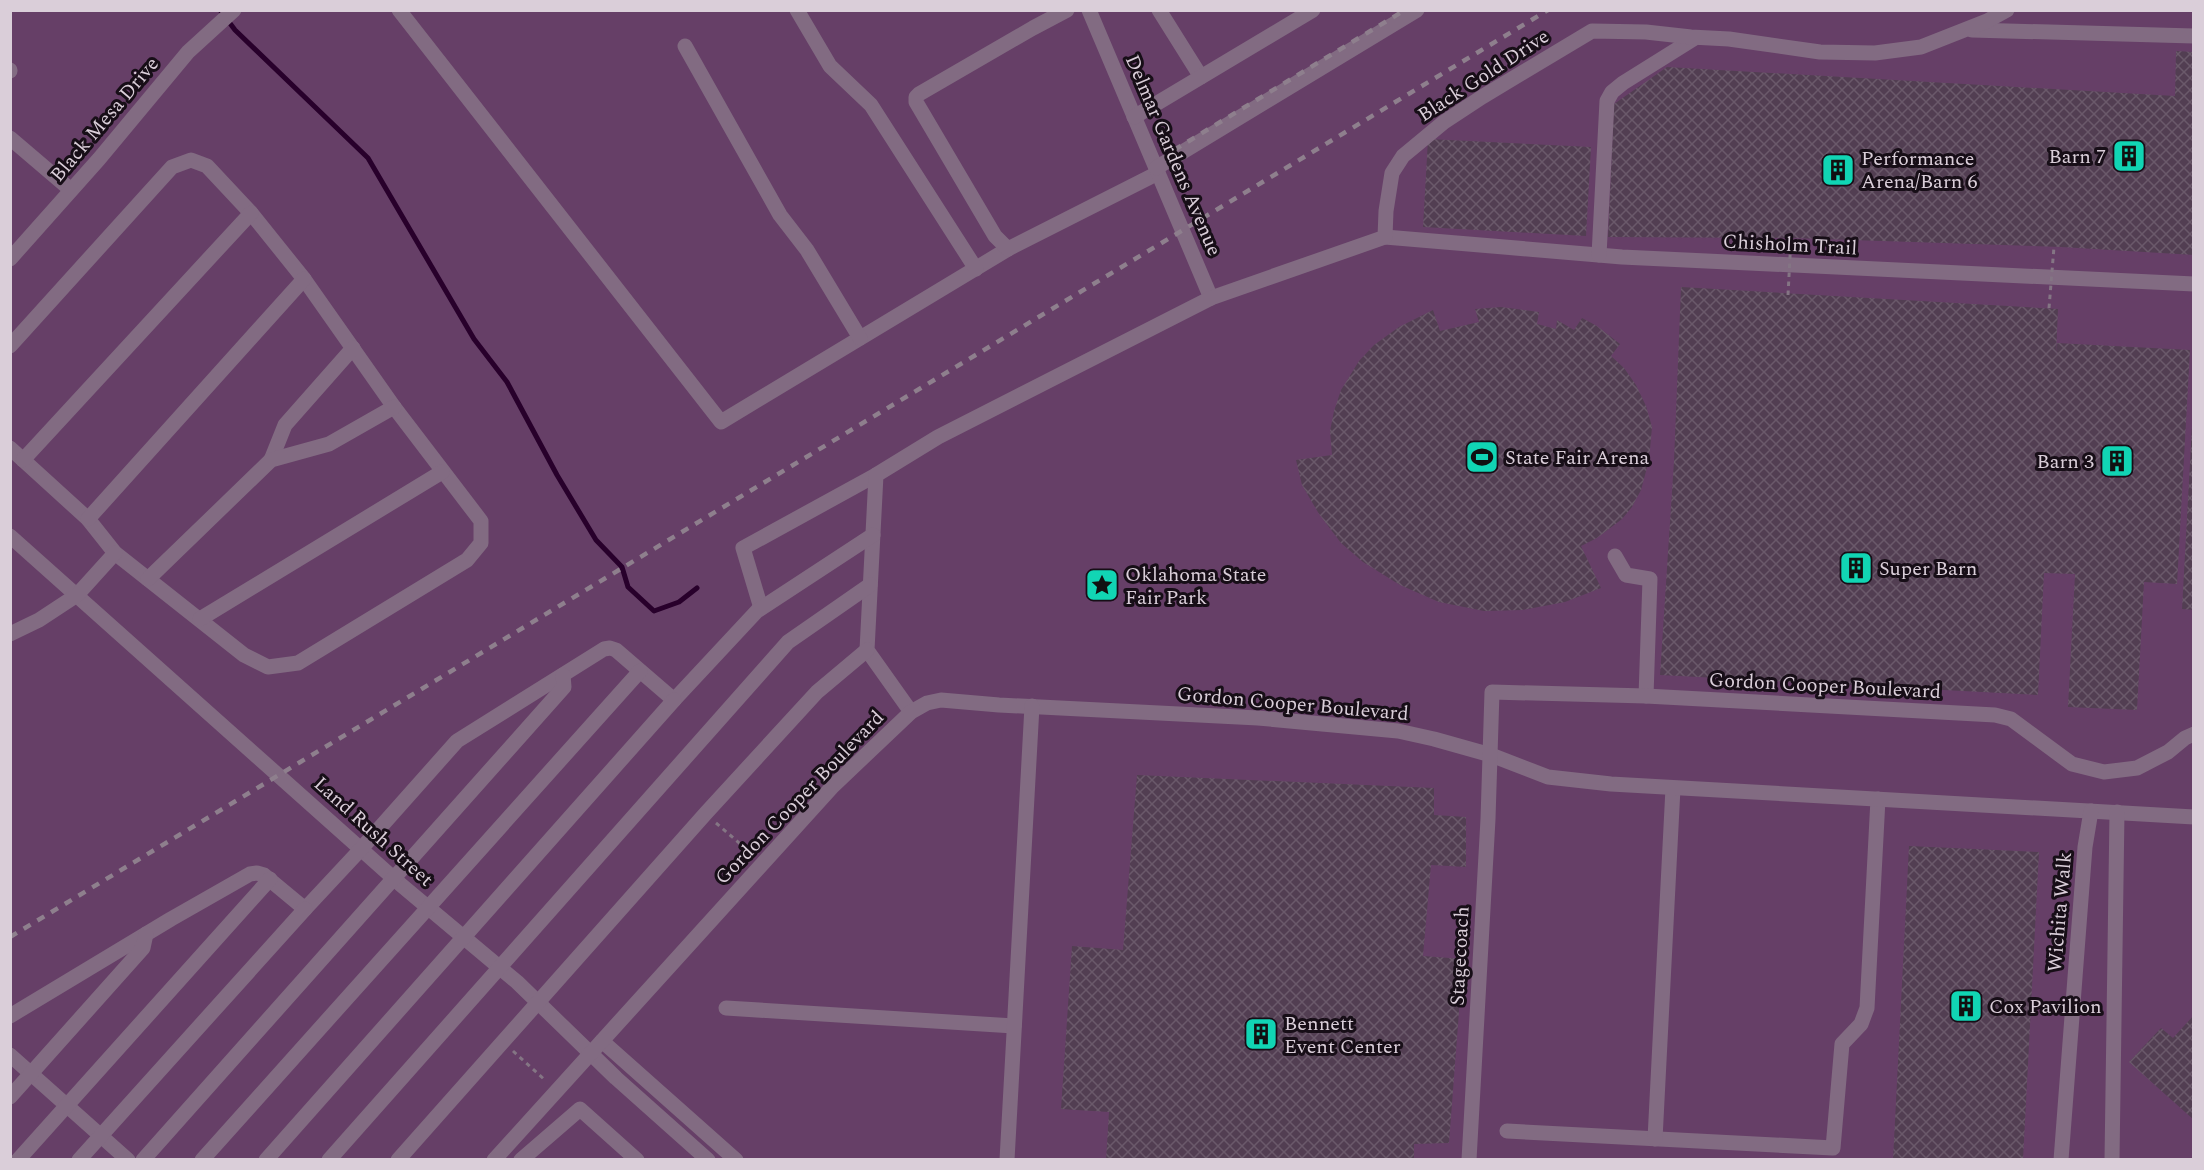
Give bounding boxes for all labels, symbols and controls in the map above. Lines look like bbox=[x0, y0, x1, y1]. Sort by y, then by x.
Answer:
street label: Black Gold Drive bbox=[1412, 22, 1555, 130]
street label: Black Mesa Drive bbox=[43, 50, 166, 189]
street label: Delmar Gardens Avenue bbox=[1117, 50, 1229, 261]
building icon: Barn 7 bbox=[2111, 138, 2147, 174]
place label: Barn 7 bbox=[2048, 142, 2106, 172]
place label: Performance Arena/Barn 6 bbox=[1861, 144, 1977, 197]
building icon: Performance Arena/Barn 6 bbox=[1820, 152, 1856, 188]
street label: Chisholm Trail bbox=[1722, 227, 1858, 263]
sports icon: State Fair Arena bbox=[1464, 439, 1500, 475]
place label: State Fair Arena bbox=[1505, 443, 1649, 473]
building icon: Barn 3 bbox=[2099, 443, 2135, 479]
place label: Barn 3 bbox=[2036, 447, 2094, 477]
building icon: Super Barn bbox=[1838, 550, 1874, 586]
place label: Super Barn bbox=[1879, 554, 1977, 584]
place label: Oklahoma State Fair Park bbox=[1125, 560, 1266, 613]
place icon: Oklahoma State Fair Park bbox=[1084, 567, 1120, 603]
street label: Gordon Cooper Boulevard bbox=[1708, 665, 1942, 707]
street label: Gordon Cooper Boulevard bbox=[1176, 679, 1410, 729]
street label: Gordon Cooper Boulevard bbox=[708, 704, 891, 892]
street label: Land Rush Street bbox=[307, 770, 440, 894]
street label: Wichita Walk bbox=[2040, 851, 2080, 974]
street label: Stagecoach bbox=[1442, 906, 1478, 1007]
building icon: Cox Pavilion bbox=[1948, 988, 1984, 1024]
place label: Cox Pavilion bbox=[1989, 992, 2102, 1022]
place label: Bennett Event Center bbox=[1284, 1009, 1401, 1062]
building icon: Bennett Event Center bbox=[1243, 1016, 1279, 1052]

